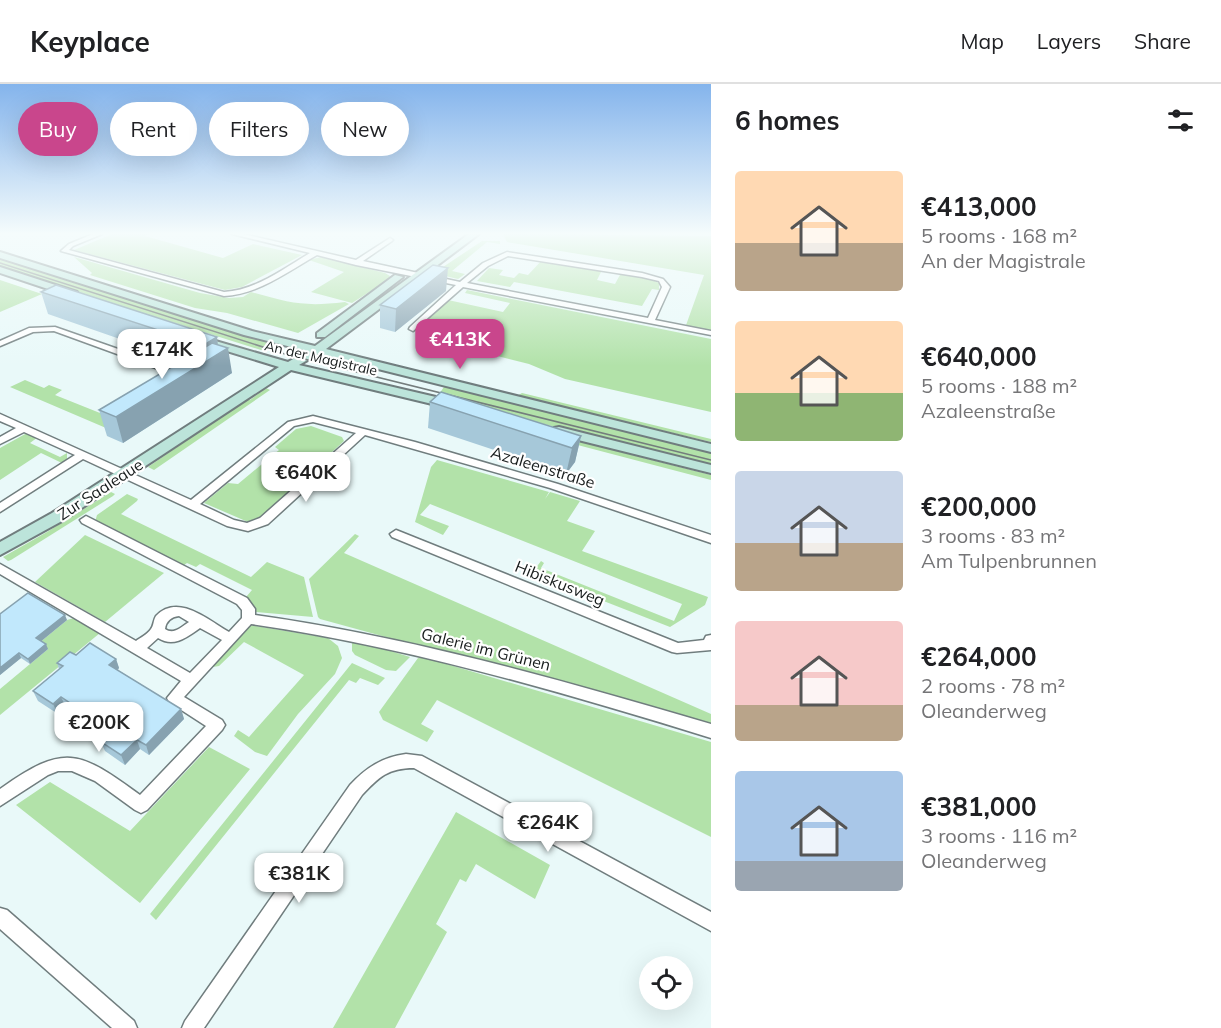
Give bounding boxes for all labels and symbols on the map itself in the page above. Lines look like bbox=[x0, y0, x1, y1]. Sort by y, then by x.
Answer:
pin: €413K bbox=[418, 319, 502, 370]
pin: €174K bbox=[120, 329, 204, 380]
street label: An der Magistrale bbox=[263, 336, 379, 380]
street label: Azaleenstraße bbox=[489, 442, 597, 492]
pin: €640K bbox=[264, 452, 348, 503]
street label: Zur Saaleaue bbox=[54, 454, 146, 524]
street label: Hibiskusweg bbox=[512, 556, 608, 610]
street label: Galerie im Grünen bbox=[419, 623, 553, 675]
pin: €200K bbox=[57, 702, 141, 753]
pin: €264K bbox=[506, 802, 590, 853]
pin: €381K bbox=[257, 853, 341, 904]

